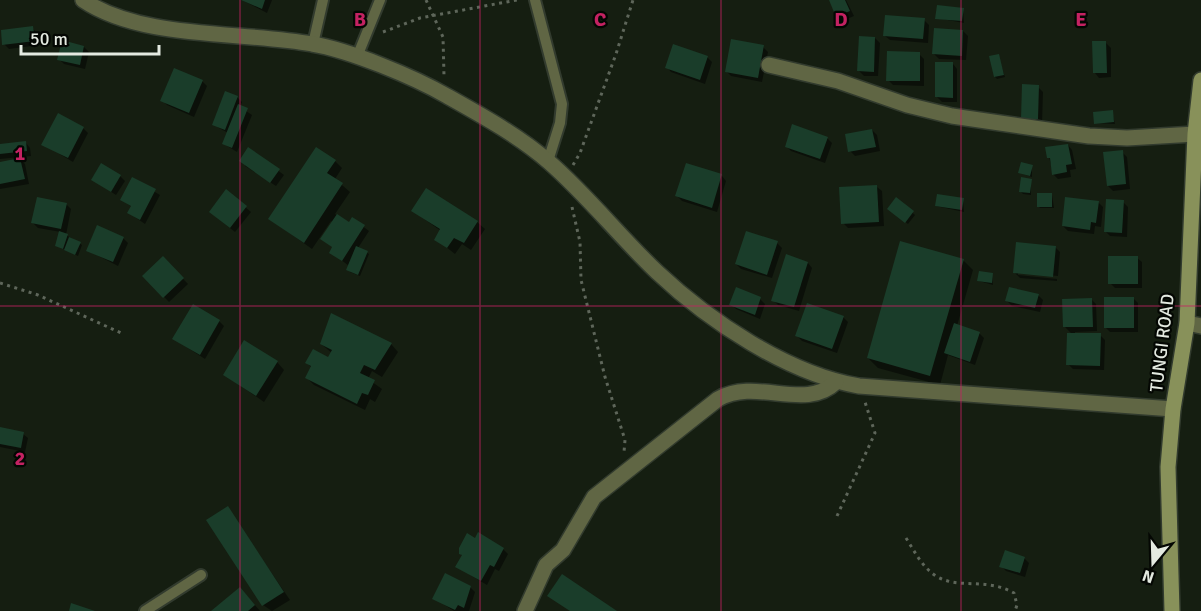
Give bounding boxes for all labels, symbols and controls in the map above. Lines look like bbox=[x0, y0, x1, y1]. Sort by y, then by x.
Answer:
text: B bbox=[354, 7, 366, 32]
text: C bbox=[594, 7, 606, 32]
text: D bbox=[834, 7, 848, 32]
text: E bbox=[1075, 7, 1087, 32]
scale bar bbox=[21, 18, 159, 56]
text: 50 m bbox=[30, 28, 68, 50]
text: 1 bbox=[15, 141, 26, 166]
street label: TUNGI ROAD bbox=[1145, 293, 1179, 393]
text: 2 bbox=[15, 446, 25, 471]
north arrow bbox=[1123, 533, 1183, 593]
text: N bbox=[1140, 565, 1157, 588]

